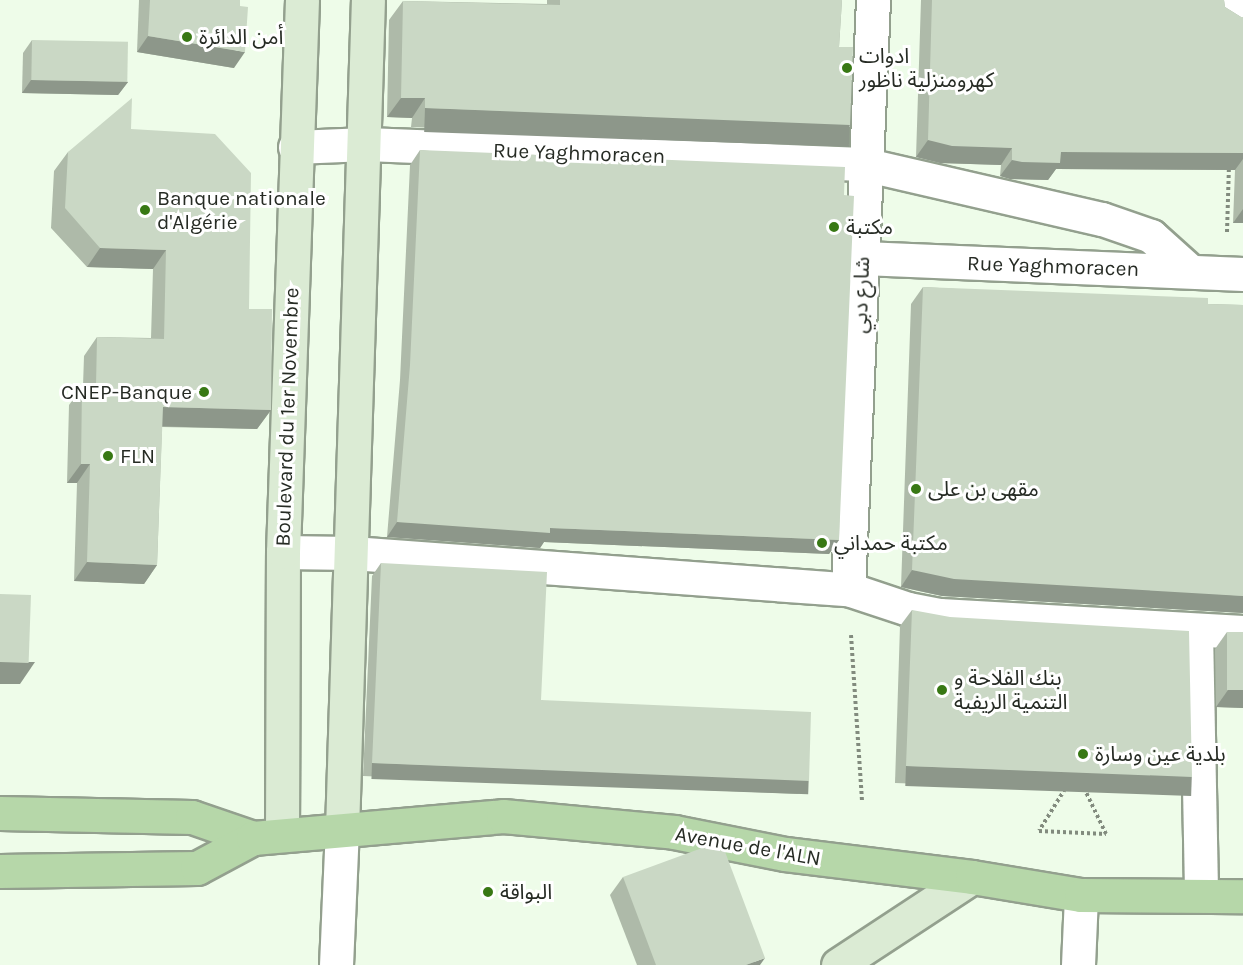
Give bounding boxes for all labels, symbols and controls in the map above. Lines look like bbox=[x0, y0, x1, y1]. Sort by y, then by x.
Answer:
place label: أمن الدائرة bbox=[199, 24, 284, 50]
marker: أمن الدائرة bbox=[180, 30, 194, 44]
place label: ادوات كهرومنزلية ناظور bbox=[859, 43, 994, 93]
marker: ادوات كهرومنزلية ناظور bbox=[840, 61, 854, 75]
street label: Rue Yaghmoracen bbox=[492, 137, 666, 169]
place label: Banque nationale d'Algérie bbox=[157, 185, 326, 235]
marker: Banque nationale d'Algérie bbox=[138, 203, 152, 217]
place label: مكتبة bbox=[846, 214, 893, 240]
marker: مكتبة bbox=[827, 220, 841, 234]
street label: Rue Yaghmoracen bbox=[966, 250, 1140, 282]
street label: شارع دبي bbox=[847, 256, 875, 334]
street label: Boulevard du 1er Novembre bbox=[270, 287, 304, 547]
place label: CNEP-Banque bbox=[61, 379, 192, 405]
marker: CNEP-Banque bbox=[197, 385, 211, 399]
place label: FLN bbox=[120, 443, 155, 469]
marker: FLN bbox=[101, 449, 115, 463]
place label: مقهى بن على bbox=[928, 476, 1039, 502]
marker: مقهى بن على bbox=[909, 482, 923, 496]
place label: مكتبة حمداني bbox=[834, 530, 948, 556]
marker: مكتبة حمداني bbox=[815, 536, 829, 550]
place label: بنك الفلاحة و التنمية الريفية bbox=[954, 665, 1068, 715]
marker: بنك الفلاحة و التنمية الريفية bbox=[935, 683, 949, 697]
place label: بلدية عين وسارة bbox=[1095, 741, 1226, 767]
marker: بلدية عين وسارة bbox=[1076, 747, 1090, 761]
street label: Avenue de l'ALN bbox=[673, 821, 823, 871]
place label: البواقة bbox=[500, 879, 552, 905]
marker: البواقة bbox=[481, 885, 495, 899]

